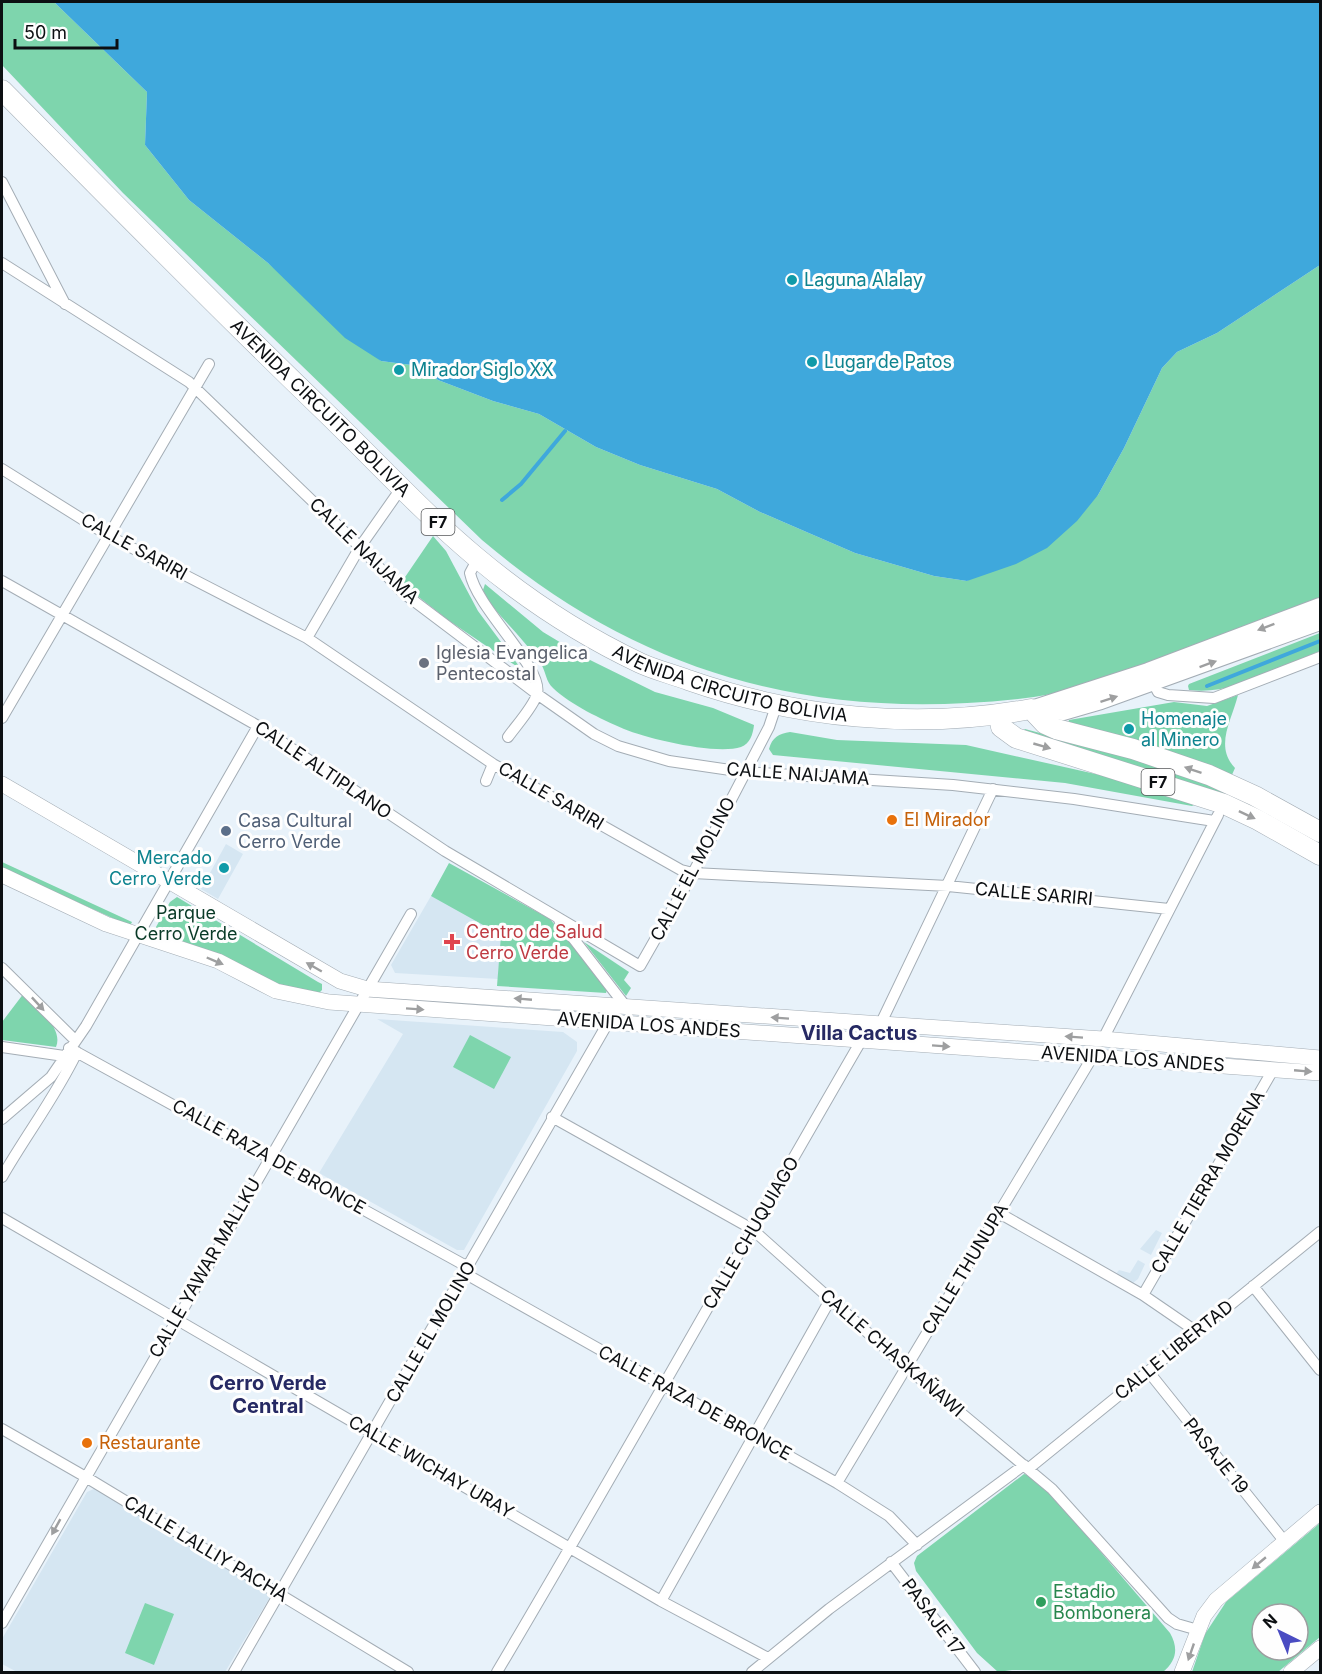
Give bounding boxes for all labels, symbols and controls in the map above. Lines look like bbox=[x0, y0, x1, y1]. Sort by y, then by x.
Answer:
scale bar bbox=[15, 12, 117, 50]
text: 50 m bbox=[24, 22, 67, 43]
place label: Laguna Alalay bbox=[804, 269, 923, 290]
marker: Laguna Alalay bbox=[785, 273, 799, 287]
street label: AVENIDA CIRCUITO BOLIVIA bbox=[226, 315, 415, 501]
place label: Lugar de Patos bbox=[824, 351, 952, 372]
marker: Lugar de Patos bbox=[805, 355, 819, 369]
place label: Mirador Siglo XX bbox=[411, 359, 554, 380]
marker: Mirador Siglo XX bbox=[392, 363, 406, 377]
street label: CALLE NAIJAMA bbox=[306, 493, 423, 608]
street label: CALLE SARIRI bbox=[77, 509, 191, 584]
road number: F7 bbox=[422, 509, 454, 535]
one-way arrow bbox=[1257, 623, 1275, 632]
street label: AVENIDA CIRCUITO BOLIVIA bbox=[609, 640, 849, 726]
place label: Iglesia Evangelica Pentecostal bbox=[436, 642, 588, 684]
marker: Iglesia Evangelica Pentecostal bbox=[417, 656, 431, 670]
one-way arrow bbox=[1199, 658, 1217, 668]
one-way arrow bbox=[1100, 694, 1118, 703]
place label: Homenaje al Minero bbox=[1141, 708, 1227, 750]
street label: CALLE ALTIPLANO bbox=[251, 716, 396, 823]
marker: Homenaje al Minero bbox=[1122, 722, 1136, 736]
one-way arrow bbox=[1033, 741, 1051, 751]
street label: CALLE SARIRI bbox=[495, 757, 608, 834]
street label: CALLE NAIJAMA bbox=[726, 758, 870, 789]
one-way arrow bbox=[1184, 764, 1202, 774]
road number: F7 bbox=[1142, 769, 1174, 795]
street label: CALLE EL MOLINO bbox=[646, 793, 739, 944]
place label: El Mirador bbox=[904, 809, 991, 830]
place label: Casa Cultural Cerro Verde bbox=[238, 810, 352, 852]
one-way arrow bbox=[1238, 810, 1255, 819]
marker: El Mirador bbox=[885, 813, 899, 827]
marker: Casa Cultural Cerro Verde bbox=[219, 824, 233, 838]
place label: Mercado Cerro Verde bbox=[109, 847, 212, 889]
marker: Mercado Cerro Verde bbox=[217, 861, 231, 875]
street label: CALLE SARIRI bbox=[974, 878, 1094, 909]
park label: Parque Cerro Verde bbox=[134, 902, 238, 944]
place label: Centro de Salud Cerro Verde bbox=[466, 921, 603, 963]
marker: Centro de Salud Cerro Verde bbox=[443, 933, 461, 951]
one-way arrow bbox=[206, 956, 224, 966]
one-way arrow bbox=[305, 962, 322, 972]
one-way arrow bbox=[513, 994, 532, 1004]
one-way arrow bbox=[31, 996, 44, 1011]
one-way arrow bbox=[405, 1004, 424, 1013]
street label: AVENIDA LOS ANDES bbox=[556, 1008, 742, 1041]
one-way arrow bbox=[771, 1014, 790, 1023]
district label: Villa Cactus bbox=[801, 1021, 917, 1045]
one-way arrow bbox=[1064, 1033, 1083, 1042]
one-way arrow bbox=[931, 1042, 950, 1051]
street label: AVENIDA LOS ANDES bbox=[1040, 1042, 1226, 1075]
one-way arrow bbox=[1293, 1066, 1312, 1076]
street label: CALLE TIERRA MORENA bbox=[1147, 1087, 1269, 1277]
street label: CALLE RAZA DE BRONCE bbox=[169, 1095, 370, 1219]
street label: CALLE CHUQUIAGO bbox=[698, 1153, 803, 1313]
street label: CALLE YAWAR MALLKU bbox=[144, 1174, 265, 1361]
street label: CALLE THUNUPA bbox=[917, 1199, 1012, 1338]
street label: CALLE EL MOLINO bbox=[382, 1257, 480, 1406]
street label: CALLE CHASKAÑAWI bbox=[816, 1284, 969, 1421]
street label: CALLE LIBERTAD bbox=[1110, 1295, 1237, 1404]
street label: CALLE RAZA DE BRONCE bbox=[595, 1341, 796, 1465]
district label: Cerro Verde Central bbox=[209, 1371, 327, 1418]
street label: CALLE WICHAY URAY bbox=[345, 1411, 518, 1522]
street label: PASAJE 19 bbox=[1180, 1414, 1253, 1498]
place label: Restaurante bbox=[99, 1432, 201, 1453]
marker: Restaurante bbox=[80, 1436, 94, 1450]
street label: CALLE LALLIY PACHA bbox=[121, 1491, 292, 1606]
one-way arrow bbox=[51, 1518, 61, 1535]
one-way arrow bbox=[1252, 1556, 1267, 1569]
street label: PASAJE 17 bbox=[898, 1574, 969, 1659]
place label: Estadio Bombonera bbox=[1053, 1581, 1151, 1623]
marker: Estadio Bombonera bbox=[1034, 1595, 1048, 1609]
north arrow bbox=[1250, 1602, 1310, 1662]
text: N bbox=[1258, 1610, 1281, 1633]
one-way arrow bbox=[1185, 1643, 1195, 1661]

